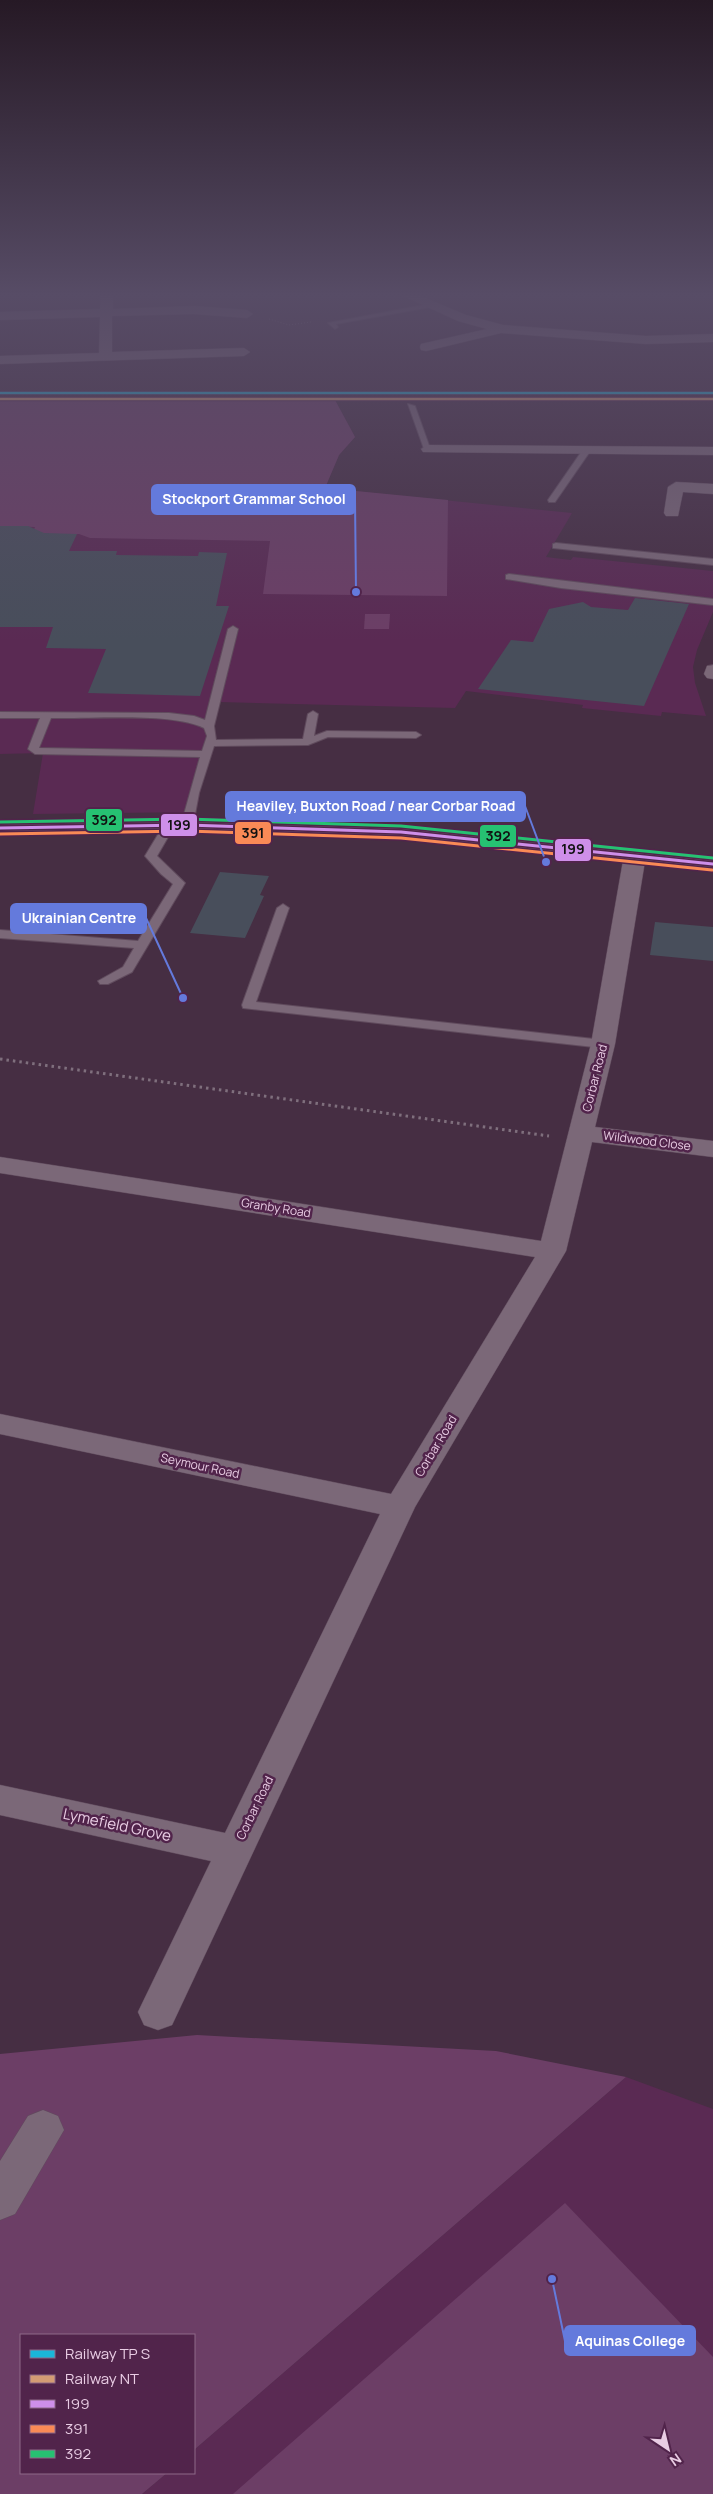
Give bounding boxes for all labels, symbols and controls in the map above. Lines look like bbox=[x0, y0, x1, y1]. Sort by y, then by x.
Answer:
callout: Stockport Grammar School bbox=[152, 485, 355, 514]
text: Stockport Grammar School bbox=[162, 489, 346, 508]
callout: Heaviley, Buxton Road / near Corbar Road bbox=[226, 792, 525, 821]
text: Heaviley, Buxton Road / near Corbar Road bbox=[237, 796, 515, 815]
line badge: 392 bbox=[85, 808, 123, 832]
text: 392 bbox=[91, 810, 117, 829]
line badge: 199 bbox=[160, 813, 198, 837]
text: 199 bbox=[167, 815, 191, 834]
line badge: 391 bbox=[234, 821, 272, 845]
text: 391 bbox=[242, 823, 264, 842]
line badge: 392 bbox=[479, 824, 517, 848]
text: 392 bbox=[485, 826, 511, 845]
line badge: 199 bbox=[554, 838, 592, 862]
text: 199 bbox=[561, 839, 585, 858]
callout: Ukrainian Centre bbox=[11, 904, 146, 933]
text: Ukrainian Centre bbox=[22, 908, 136, 927]
street label: Corbar Road bbox=[578, 1042, 611, 1113]
street label: Wildwood Close bbox=[602, 1127, 692, 1154]
street label: Granby Road bbox=[240, 1194, 312, 1221]
street label: Corbar Road bbox=[411, 1412, 461, 1480]
street label: Seymour Road bbox=[159, 1449, 241, 1482]
street label: Corbar Road bbox=[232, 1773, 277, 1842]
street label: Lymefield Grove bbox=[61, 1803, 173, 1846]
callout: Aquinas College bbox=[565, 2326, 695, 2355]
text: Aquinas College bbox=[575, 2331, 685, 2350]
legend bbox=[20, 2334, 195, 2474]
text: Railway TP S bbox=[65, 2343, 150, 2364]
text: Railway NT bbox=[65, 2368, 139, 2389]
text: 199 bbox=[65, 2393, 89, 2414]
text: 391 bbox=[65, 2418, 88, 2439]
north arrow bbox=[643, 2424, 693, 2474]
text: 392 bbox=[65, 2443, 91, 2464]
text: N bbox=[666, 2449, 685, 2471]

